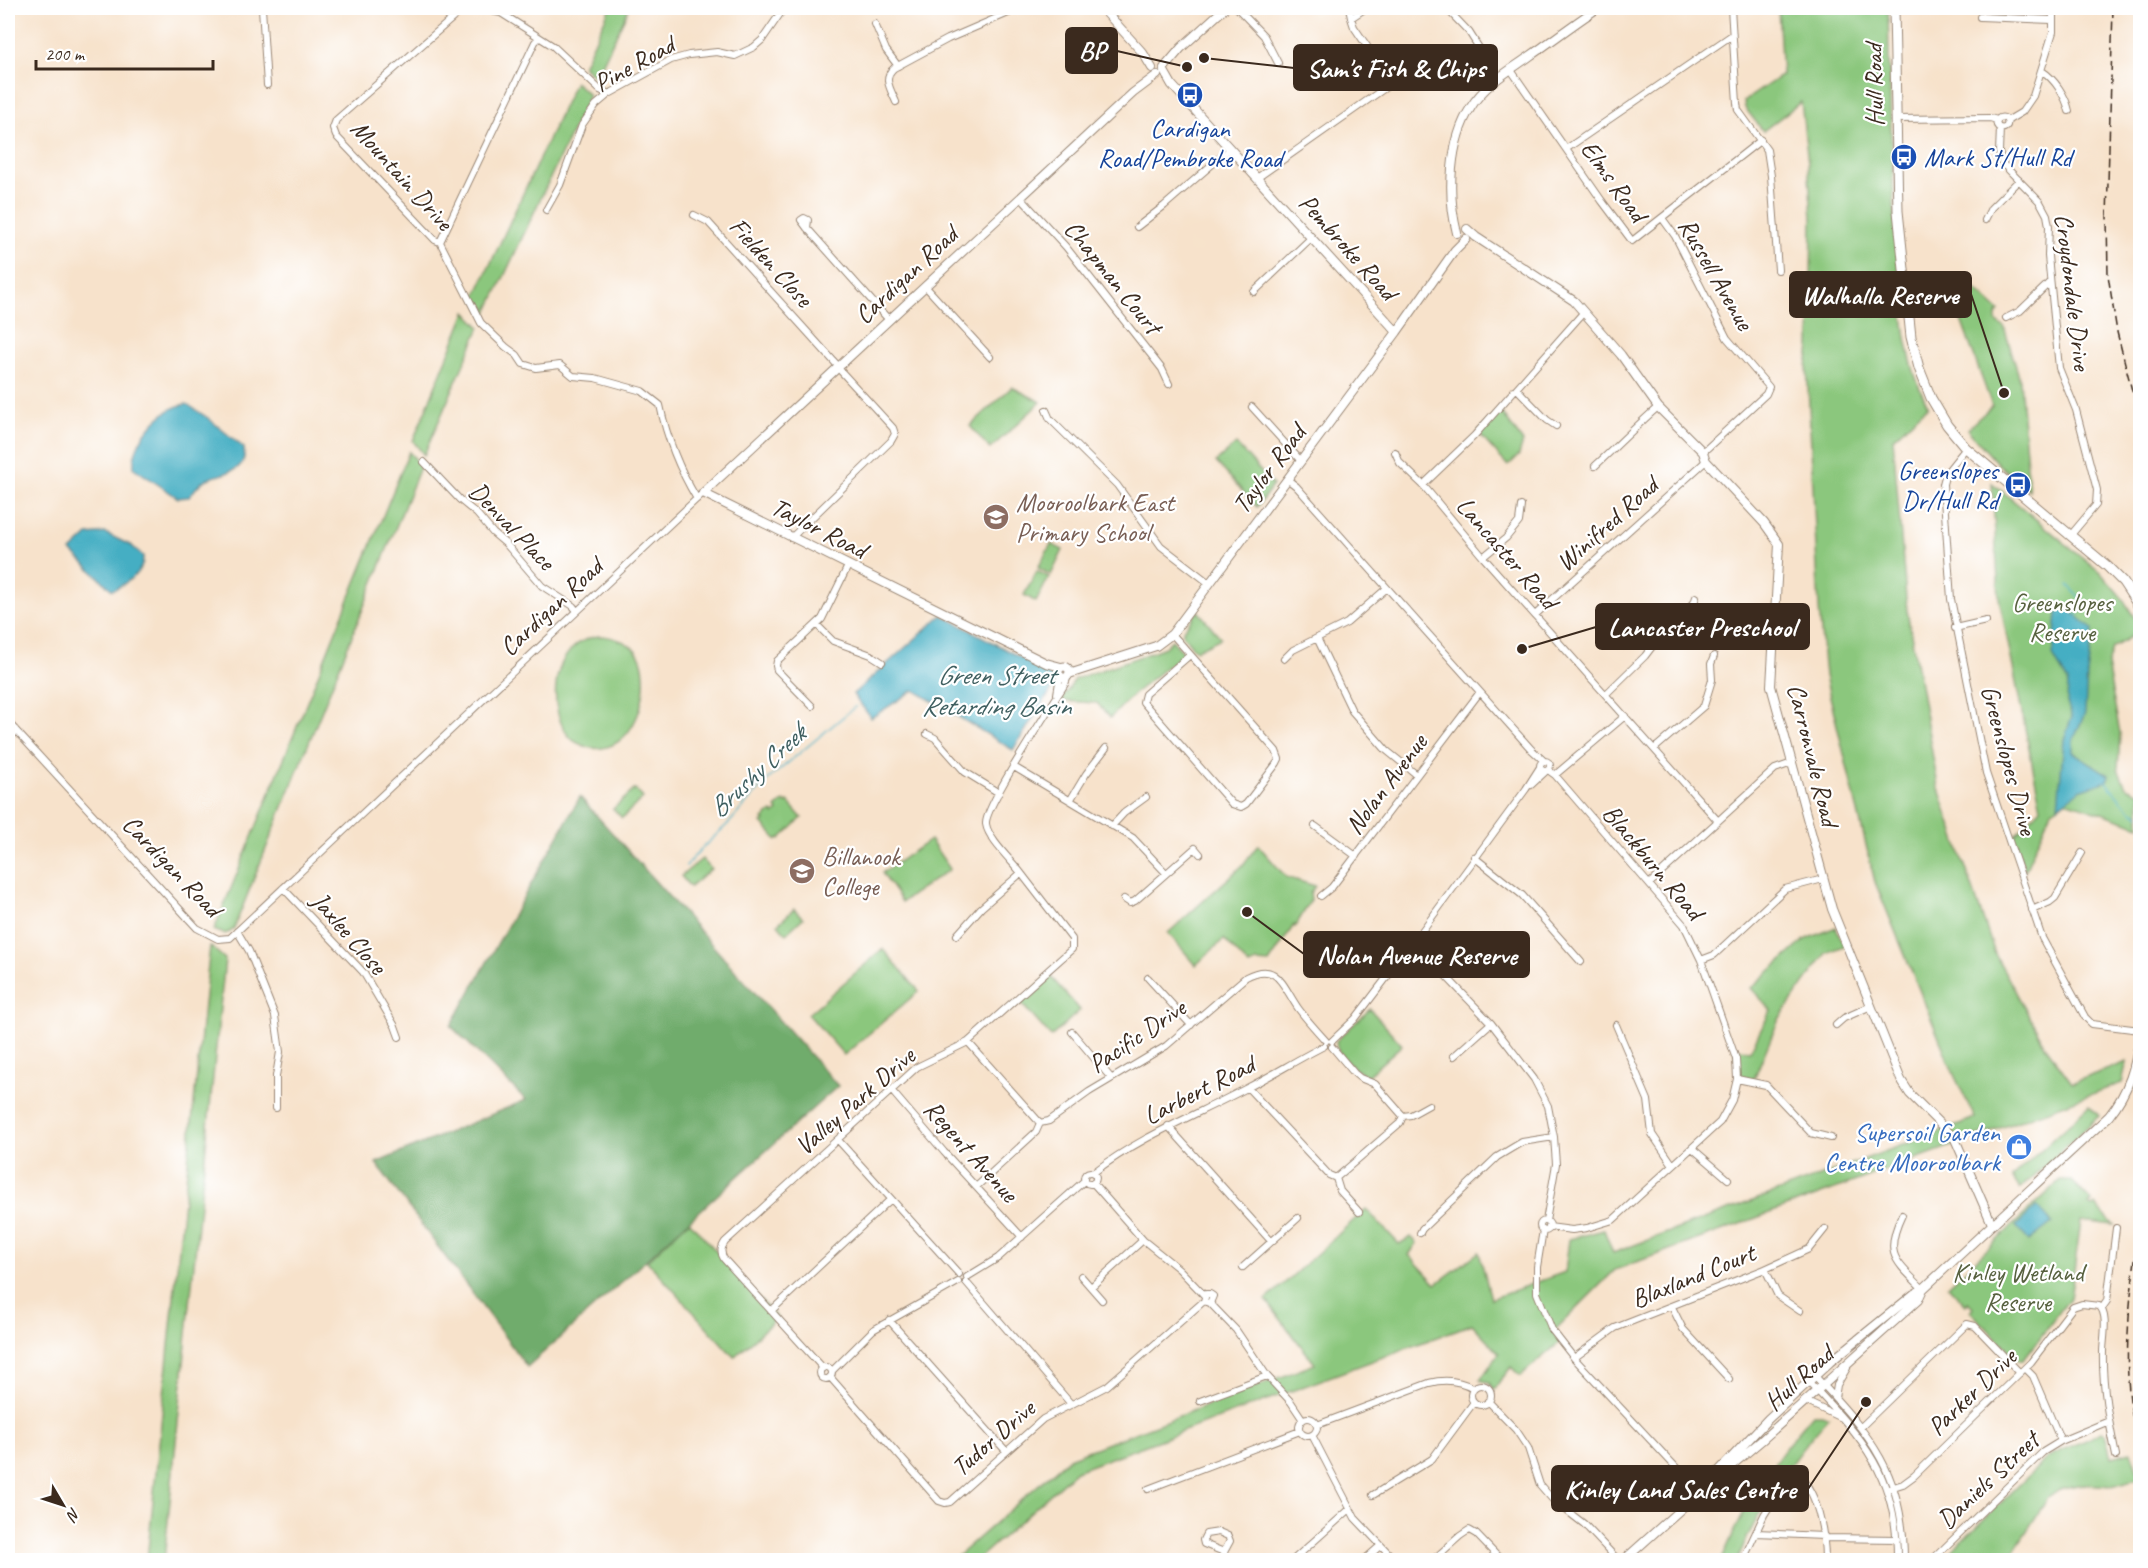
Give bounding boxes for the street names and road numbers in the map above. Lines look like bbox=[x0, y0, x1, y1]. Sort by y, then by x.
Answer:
street label: Pine Road bbox=[588, 27, 683, 100]
street label: Hull Road bbox=[1857, 40, 1891, 127]
street label: Mountain Drive bbox=[344, 113, 461, 238]
street label: Elms Road bbox=[1573, 134, 1657, 231]
street label: Pembroke Road bbox=[1292, 187, 1407, 310]
street label: Fielden Close bbox=[722, 210, 821, 315]
street label: Russell Avenue bbox=[1671, 212, 1762, 337]
street label: Croydondale Drive bbox=[2047, 212, 2099, 374]
street label: Chapman Court bbox=[1057, 213, 1171, 343]
street label: Cardigan Road bbox=[847, 216, 967, 331]
street label: Taylor Road bbox=[1225, 415, 1315, 520]
street label: Winifred Road bbox=[1549, 467, 1668, 579]
street label: Denval Place bbox=[462, 475, 564, 579]
street label: Taylor Road bbox=[766, 490, 876, 568]
street label: Lancaster Road bbox=[1449, 490, 1567, 619]
street label: Cardigan Road bbox=[492, 548, 612, 663]
street label: Carronvale Road bbox=[1779, 680, 1848, 833]
street label: Greenslopes Drive bbox=[1973, 682, 2045, 840]
street label: Nolan Avenue bbox=[1338, 726, 1435, 841]
street label: Blackburn Road bbox=[1595, 797, 1713, 929]
street label: Cardigan Road bbox=[115, 808, 231, 927]
street label: Jaxlee Close bbox=[303, 883, 395, 982]
street label: Pacific Drive bbox=[1082, 990, 1194, 1080]
street label: Valley Park Drive bbox=[788, 1039, 923, 1162]
street label: Larbert Road bbox=[1138, 1046, 1263, 1132]
street label: Regent Avenue bbox=[917, 1093, 1027, 1210]
street label: Blaxland Court bbox=[1626, 1235, 1762, 1316]
street label: Hull Road bbox=[1757, 1336, 1844, 1418]
street label: Parker Drive bbox=[1920, 1339, 2026, 1443]
street label: Tudor Drive bbox=[944, 1391, 1044, 1483]
street label: Daniels Street bbox=[1930, 1422, 2048, 1536]

